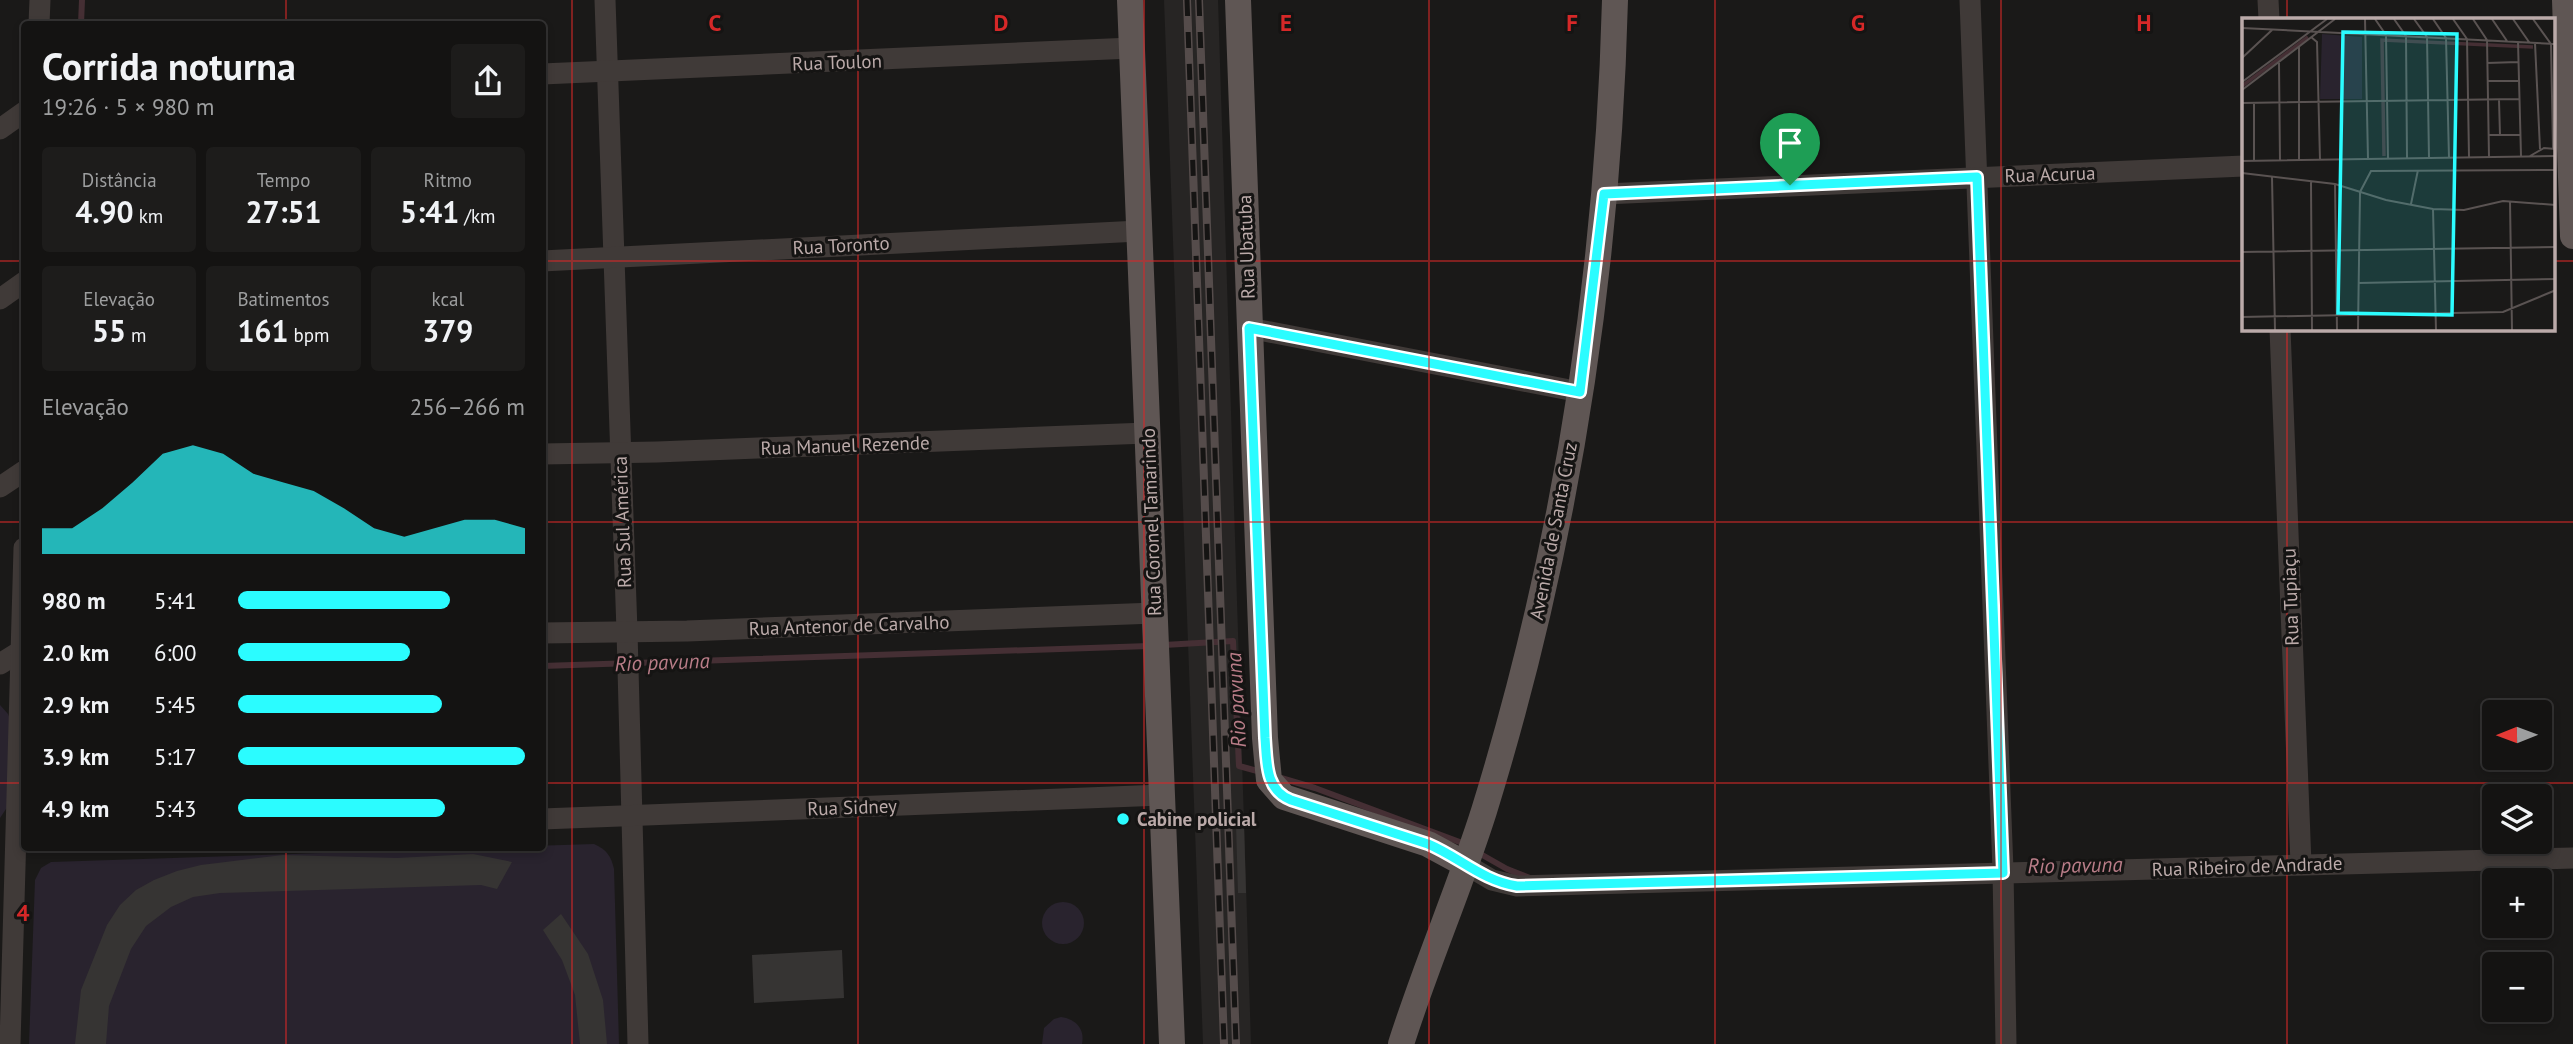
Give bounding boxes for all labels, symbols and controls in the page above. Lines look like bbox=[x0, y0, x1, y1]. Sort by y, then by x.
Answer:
text: C bbox=[709, 8, 722, 37]
text: D bbox=[994, 8, 1008, 37]
text: E bbox=[1280, 8, 1292, 37]
text: F bbox=[1566, 8, 1578, 37]
text: G bbox=[1851, 8, 1865, 37]
text: H bbox=[2137, 8, 2151, 37]
inset map bbox=[2242, 18, 2556, 331]
text: Corrida noturna bbox=[42, 41, 296, 90]
button: share bbox=[451, 44, 525, 118]
street label: Rua Toulon bbox=[792, 48, 882, 76]
text: 19:26 · 5 × 980 m bbox=[42, 92, 214, 121]
pin bbox=[1760, 113, 1820, 185]
icon: arrive bbox=[1771, 124, 1809, 162]
street label: Rua Acurua bbox=[2004, 160, 2096, 188]
text: Distância bbox=[82, 168, 157, 192]
text: Tempo bbox=[257, 168, 310, 192]
text: Ritmo bbox=[424, 168, 472, 192]
text: 4.90 bbox=[75, 192, 134, 231]
text: 27:51 bbox=[245, 192, 322, 231]
text: 5:41 bbox=[400, 192, 459, 231]
street label: Rua Ubatuba bbox=[1232, 194, 1260, 300]
text: km bbox=[134, 204, 163, 228]
text: /km bbox=[459, 204, 496, 228]
street label: Rua Toronto bbox=[792, 230, 890, 260]
text: Elevação bbox=[83, 287, 155, 311]
text: Batimentos bbox=[238, 287, 329, 311]
text: kcal bbox=[432, 287, 464, 311]
text: 55 bbox=[92, 311, 126, 350]
text: 161 bbox=[237, 311, 288, 350]
text: 379 bbox=[422, 311, 473, 350]
text: m bbox=[126, 323, 146, 347]
text: bpm bbox=[288, 323, 330, 347]
text: Elevação bbox=[42, 392, 129, 421]
text: 256–266 m bbox=[410, 392, 525, 421]
street label: Rua Coronel Tamarindo bbox=[1136, 428, 1166, 616]
street label: Rua Manuel Rezende bbox=[760, 430, 930, 460]
street label: Avenida de Santa Cruz bbox=[1524, 440, 1582, 622]
street label: Rua Sul América bbox=[608, 456, 636, 588]
street label: Rua Tupiaçu bbox=[2276, 548, 2304, 646]
text: 980 m bbox=[42, 586, 105, 615]
text: 5:41 bbox=[154, 586, 197, 615]
street label: Rua Antenor de Carvalho bbox=[748, 610, 950, 640]
text: 2.0 km bbox=[42, 638, 109, 667]
text: 6:00 bbox=[154, 638, 197, 667]
water label: Rio pavuna bbox=[614, 647, 711, 677]
water label: Rio pavuna bbox=[1220, 651, 1252, 748]
text: 2.9 km bbox=[42, 690, 109, 719]
text: 5:45 bbox=[154, 690, 197, 719]
north arrow bbox=[2482, 700, 2552, 770]
map controls bbox=[2482, 700, 2552, 1022]
text: 3.9 km bbox=[42, 742, 109, 771]
text: 5:17 bbox=[154, 742, 197, 771]
button: layers bbox=[2482, 784, 2552, 854]
street label: Rua Sidney bbox=[807, 793, 897, 821]
text: 4.9 km bbox=[42, 794, 109, 823]
text: 5:43 bbox=[154, 794, 197, 823]
place label: Cabine policial bbox=[1137, 807, 1257, 831]
marker: Cabine policial bbox=[1115, 811, 1131, 827]
water label: Rio pavuna bbox=[2027, 851, 2124, 879]
street label: Rua Ribeiro de Andrade bbox=[2151, 851, 2343, 881]
button: + bbox=[2482, 868, 2552, 938]
text: 4 bbox=[16, 898, 30, 927]
button: − bbox=[2482, 952, 2552, 1022]

